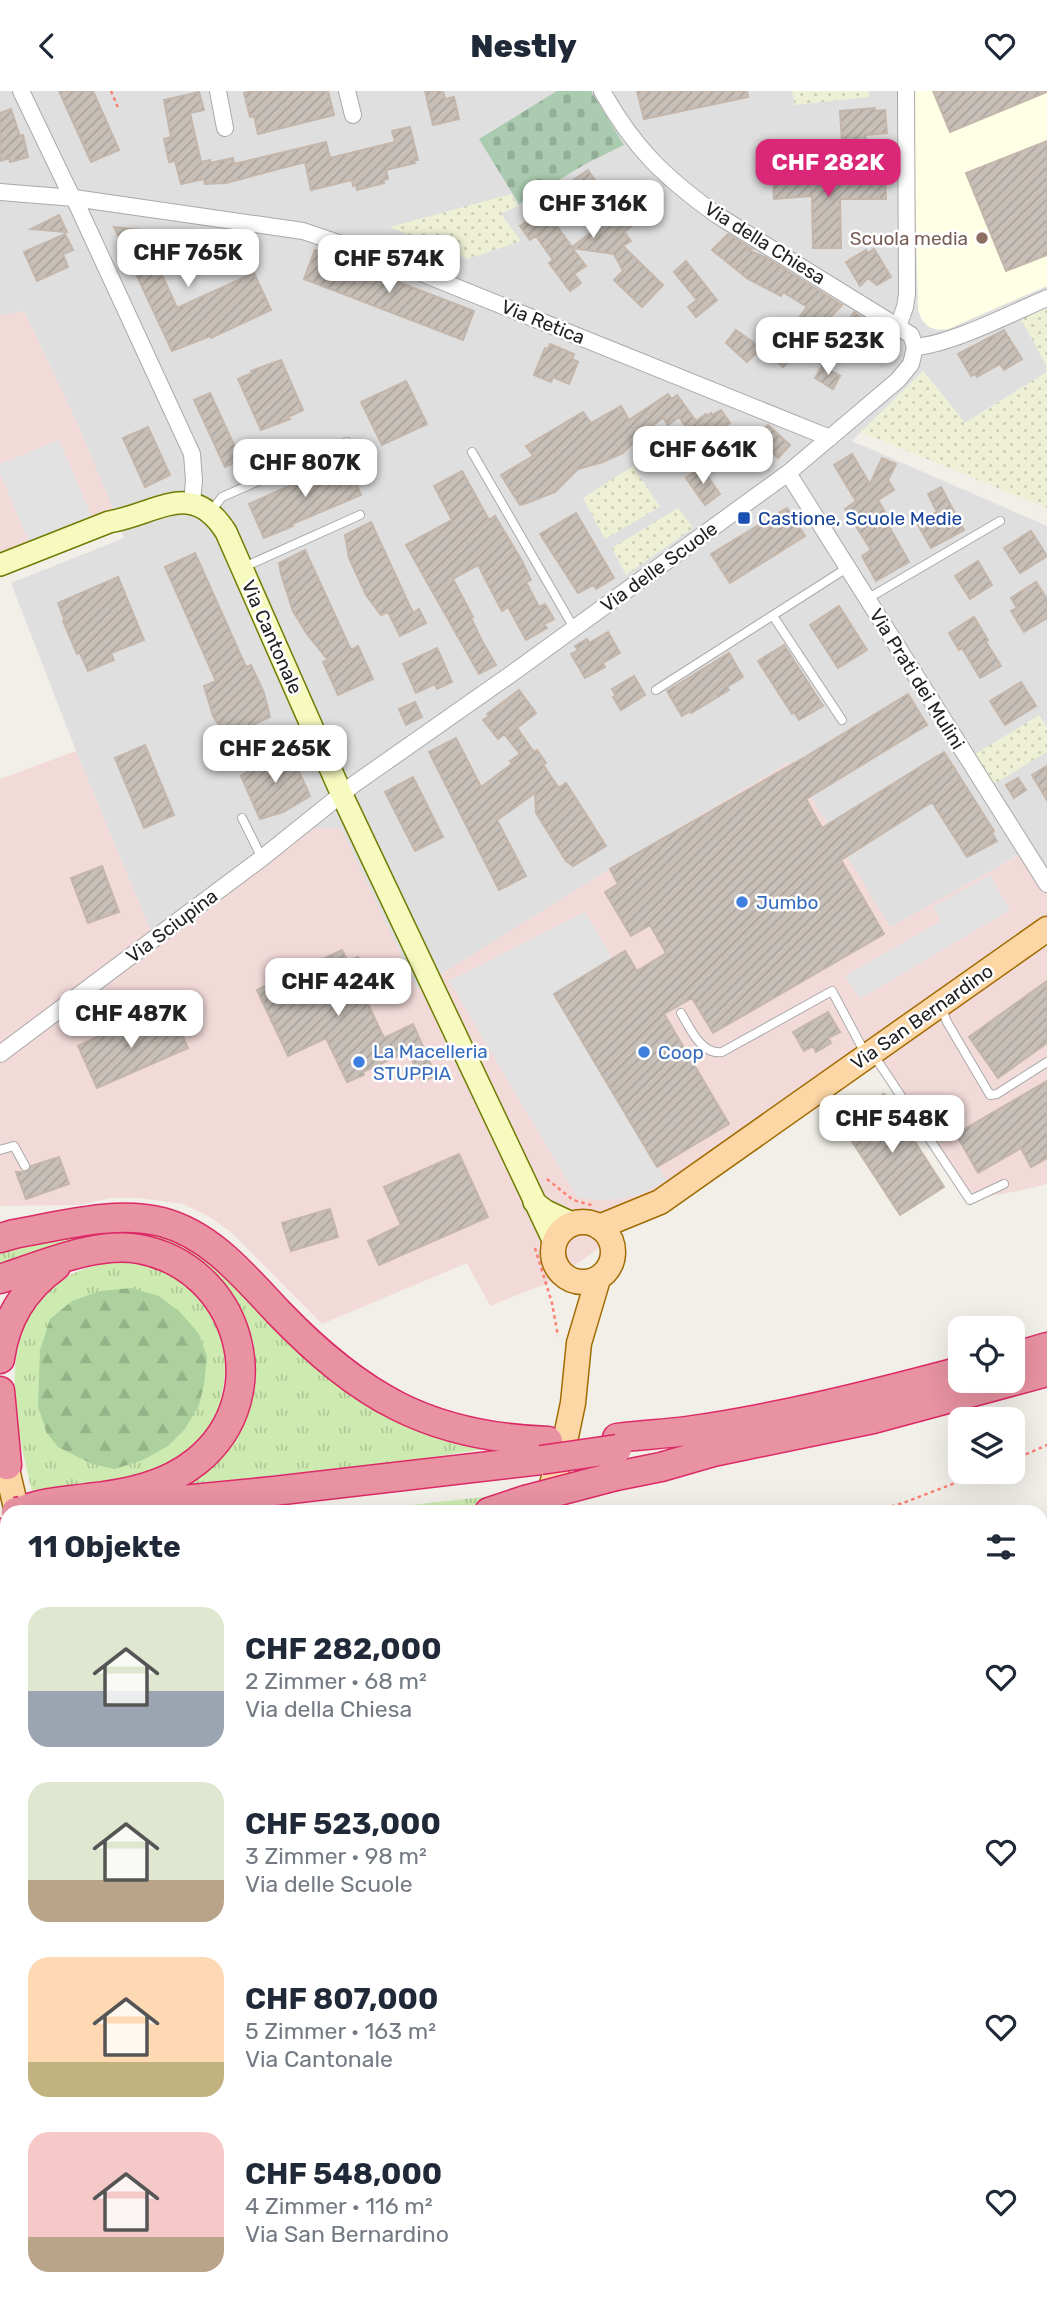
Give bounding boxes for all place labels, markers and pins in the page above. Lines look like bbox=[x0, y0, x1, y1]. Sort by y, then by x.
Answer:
pin: CHF 282K bbox=[756, 139, 900, 199]
pin: CHF 316K bbox=[521, 181, 665, 240]
place label: Scuola media bbox=[850, 227, 968, 250]
pin: CHF 765K bbox=[116, 229, 260, 289]
marker: Scuola media bbox=[974, 230, 990, 246]
pin: CHF 574K bbox=[317, 235, 461, 295]
pin: CHF 523K bbox=[756, 317, 900, 377]
pin: CHF 661K bbox=[631, 427, 775, 486]
pin: CHF 807K bbox=[233, 439, 377, 499]
place label: Castione, Scuole Medie bbox=[758, 507, 962, 530]
marker: Castione, Scuole Medie bbox=[736, 510, 752, 526]
pin: CHF 265K bbox=[203, 725, 347, 785]
place label: Jumbo bbox=[756, 891, 819, 914]
marker: Jumbo bbox=[734, 894, 750, 910]
pin: CHF 424K bbox=[266, 958, 410, 1018]
pin: CHF 487K bbox=[59, 991, 203, 1050]
place label: La Macelleria STUPPIA bbox=[373, 1040, 488, 1085]
place label: Coop bbox=[658, 1041, 704, 1064]
marker: Coop bbox=[636, 1044, 652, 1060]
marker: La Macelleria STUPPIA bbox=[351, 1054, 367, 1070]
pin: CHF 548K bbox=[820, 1095, 964, 1155]

